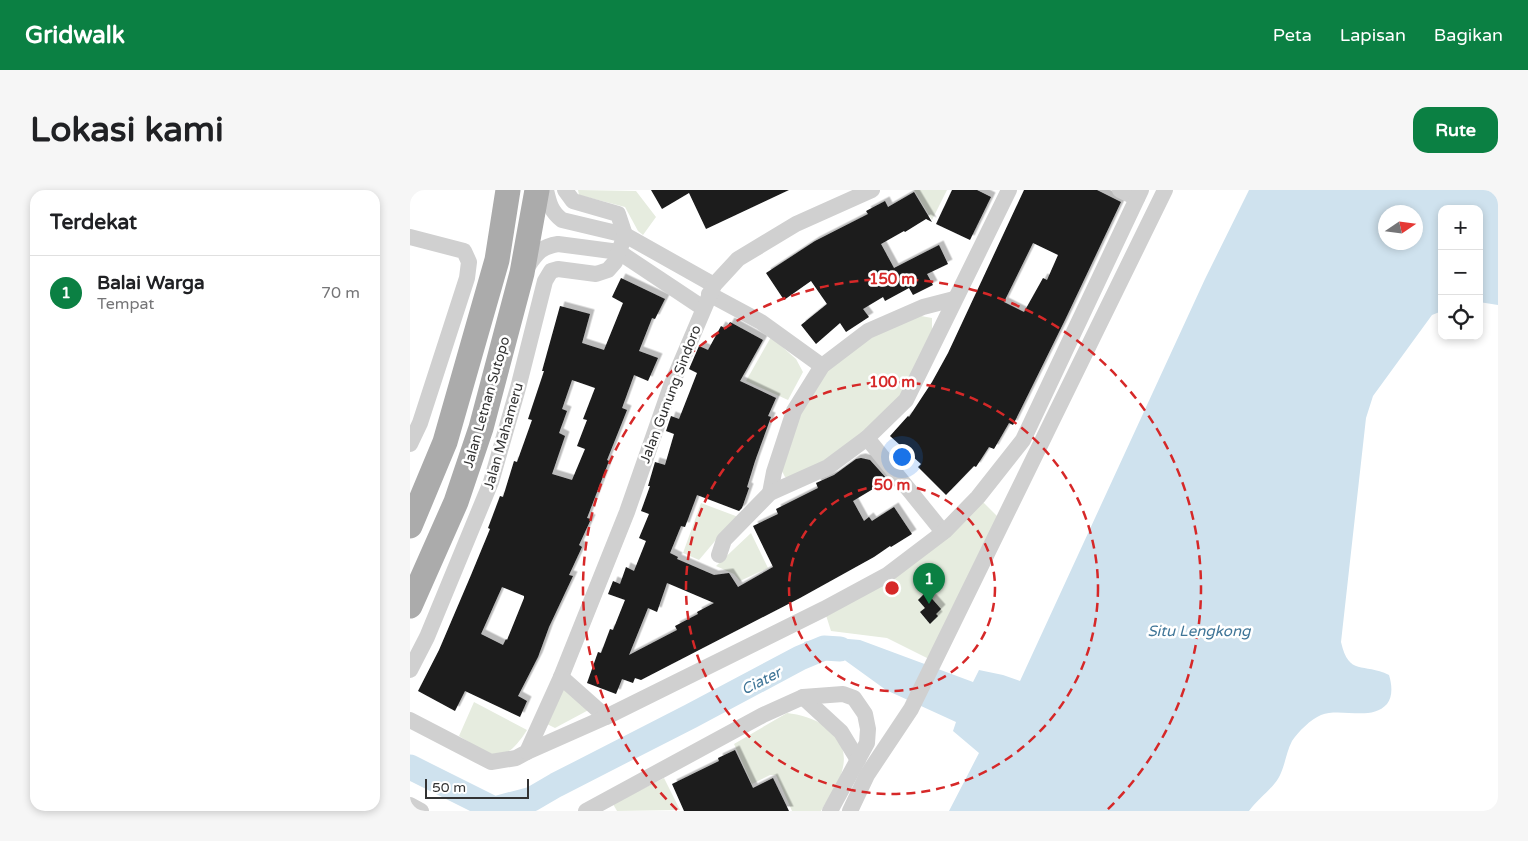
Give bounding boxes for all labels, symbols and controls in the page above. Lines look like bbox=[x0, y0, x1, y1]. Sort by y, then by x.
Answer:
text: Gridwalk bbox=[25, 21, 125, 50]
text: Peta bbox=[1273, 24, 1312, 46]
text: Lapisan bbox=[1340, 24, 1406, 46]
text: Bagikan bbox=[1434, 24, 1503, 46]
button: Rute bbox=[1413, 107, 1498, 153]
text: Lokasi kami bbox=[30, 109, 224, 151]
north arrow bbox=[1378, 205, 1423, 250]
map controls bbox=[1438, 205, 1483, 340]
button: + bbox=[1438, 205, 1483, 250]
text: Terdekat bbox=[50, 210, 137, 235]
button: − bbox=[1438, 250, 1483, 295]
text: 150 m bbox=[869, 270, 915, 288]
text: Balai Warga bbox=[97, 272, 205, 294]
text: 1 bbox=[61, 283, 71, 303]
text: 70 m bbox=[321, 283, 360, 303]
text: Tempat bbox=[97, 294, 154, 314]
button: locate bbox=[1438, 295, 1483, 340]
street label: Jalan Gunung Sindoro bbox=[636, 323, 705, 466]
street label: Jalan Letnan Sutopo bbox=[460, 334, 513, 470]
text: 100 m bbox=[869, 373, 915, 391]
street label: Jalan Mahameru bbox=[480, 381, 527, 492]
your location bbox=[889, 444, 915, 470]
text: 50 m bbox=[874, 476, 910, 494]
pin: 1 bbox=[913, 563, 945, 604]
centre of rings bbox=[883, 579, 901, 597]
water label: Situ Lengkong bbox=[1147, 622, 1252, 640]
water label: Ciater bbox=[738, 662, 786, 699]
scale bar bbox=[425, 776, 529, 799]
text: 50 m bbox=[432, 779, 466, 796]

